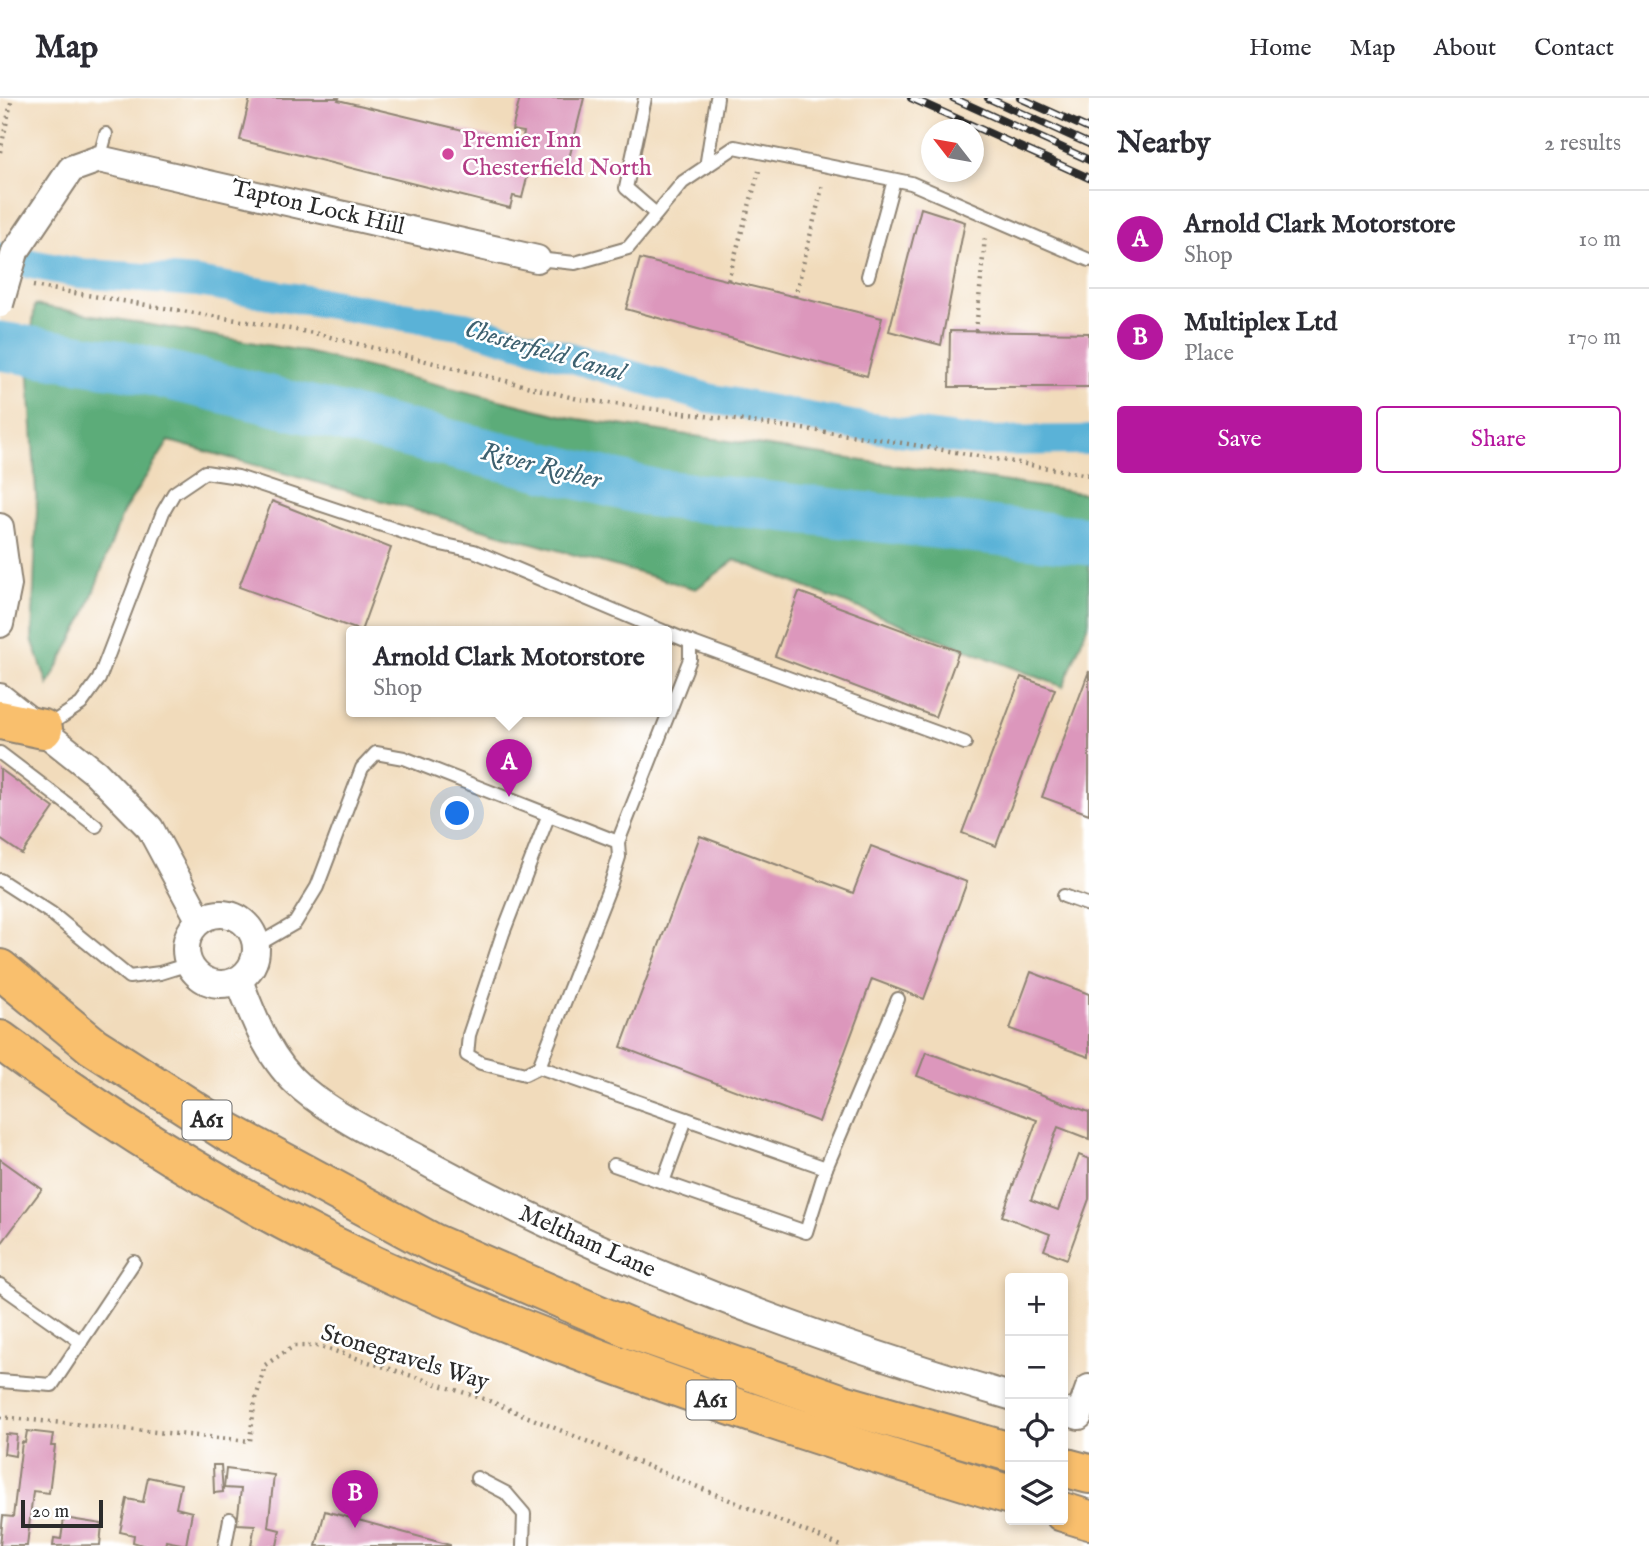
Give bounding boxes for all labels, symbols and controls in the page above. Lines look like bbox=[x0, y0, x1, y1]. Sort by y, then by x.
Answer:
text: Map bbox=[35, 27, 98, 69]
text: Home bbox=[1249, 33, 1312, 64]
text: Map bbox=[1350, 33, 1396, 64]
text: About bbox=[1434, 33, 1496, 64]
text: Contact bbox=[1534, 33, 1614, 64]
north arrow bbox=[921, 119, 984, 182]
place label: Premier Inn Chesterfield North bbox=[462, 125, 652, 184]
text: Nearby bbox=[1117, 125, 1210, 163]
text: 2 results bbox=[1544, 129, 1621, 158]
marker: Premier Inn Chesterfield North bbox=[440, 146, 456, 162]
street label: Tapton Lock Hill bbox=[228, 173, 408, 243]
text: Arnold Clark Motorstore bbox=[1184, 208, 1455, 241]
text: A bbox=[1132, 225, 1148, 254]
text: 10 m bbox=[1578, 225, 1621, 254]
text: Shop bbox=[1184, 241, 1233, 270]
text: Multiplex Ltd bbox=[1184, 306, 1337, 339]
water label: Chesterfield Canal bbox=[461, 312, 631, 390]
text: B bbox=[1132, 323, 1148, 352]
text: 170 m bbox=[1568, 323, 1621, 352]
text: Place bbox=[1184, 339, 1234, 368]
button: Save bbox=[1117, 406, 1362, 473]
button: Share bbox=[1376, 406, 1621, 473]
water label: River Rother bbox=[477, 435, 606, 497]
popup bbox=[346, 626, 672, 717]
text: Arnold Clark Motorstore bbox=[373, 641, 645, 674]
text: Shop bbox=[373, 674, 422, 703]
pin: A bbox=[486, 739, 532, 797]
your location bbox=[440, 796, 474, 830]
road number: A61 bbox=[182, 1100, 232, 1140]
street label: Meltham Lane bbox=[514, 1198, 660, 1286]
map controls bbox=[1005, 1273, 1068, 1525]
button: + bbox=[1005, 1273, 1068, 1336]
street label: Stonegravels Way bbox=[317, 1318, 493, 1398]
button: − bbox=[1005, 1336, 1068, 1399]
road number: A61 bbox=[686, 1380, 736, 1420]
button: locate bbox=[1005, 1399, 1068, 1462]
button: layers bbox=[1005, 1462, 1068, 1525]
pin: B bbox=[332, 1470, 378, 1528]
scale bar bbox=[21, 1497, 103, 1529]
text: 20 m bbox=[32, 1500, 69, 1524]

